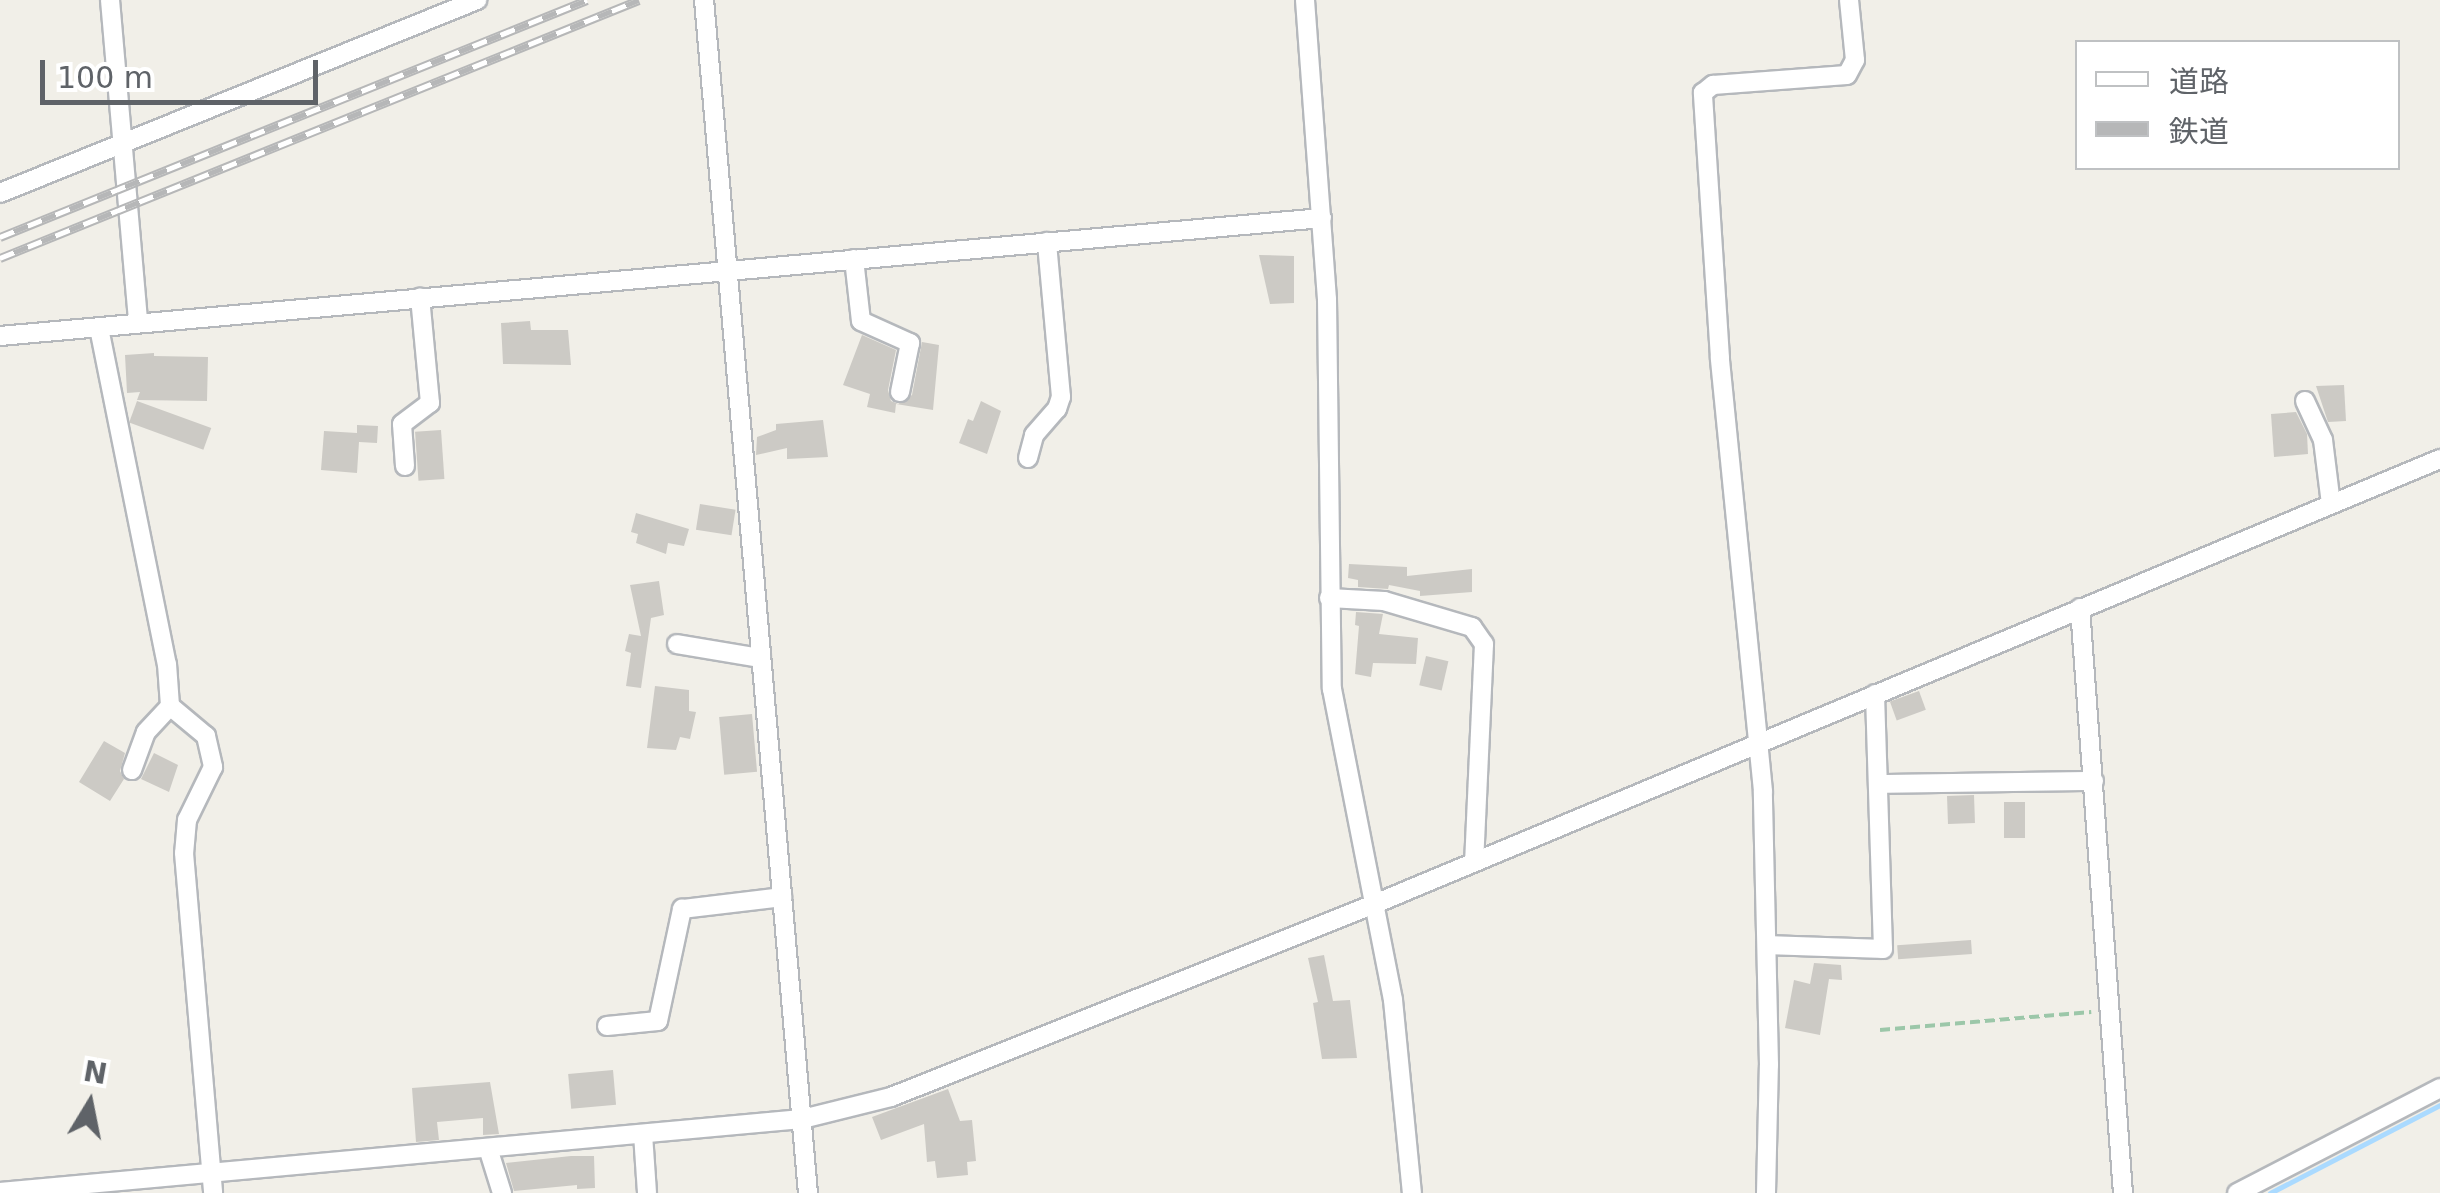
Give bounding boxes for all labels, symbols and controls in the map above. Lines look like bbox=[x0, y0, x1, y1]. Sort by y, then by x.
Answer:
scale bar bbox=[45, 40, 322, 102]
legend bbox=[2075, 40, 2400, 170]
text: 100 m bbox=[57, 60, 153, 95]
text: 道路 bbox=[2169, 64, 2229, 99]
text: 鉄道 bbox=[2169, 114, 2229, 149]
north arrow bbox=[40, 1053, 140, 1153]
text: N bbox=[81, 1055, 110, 1091]

